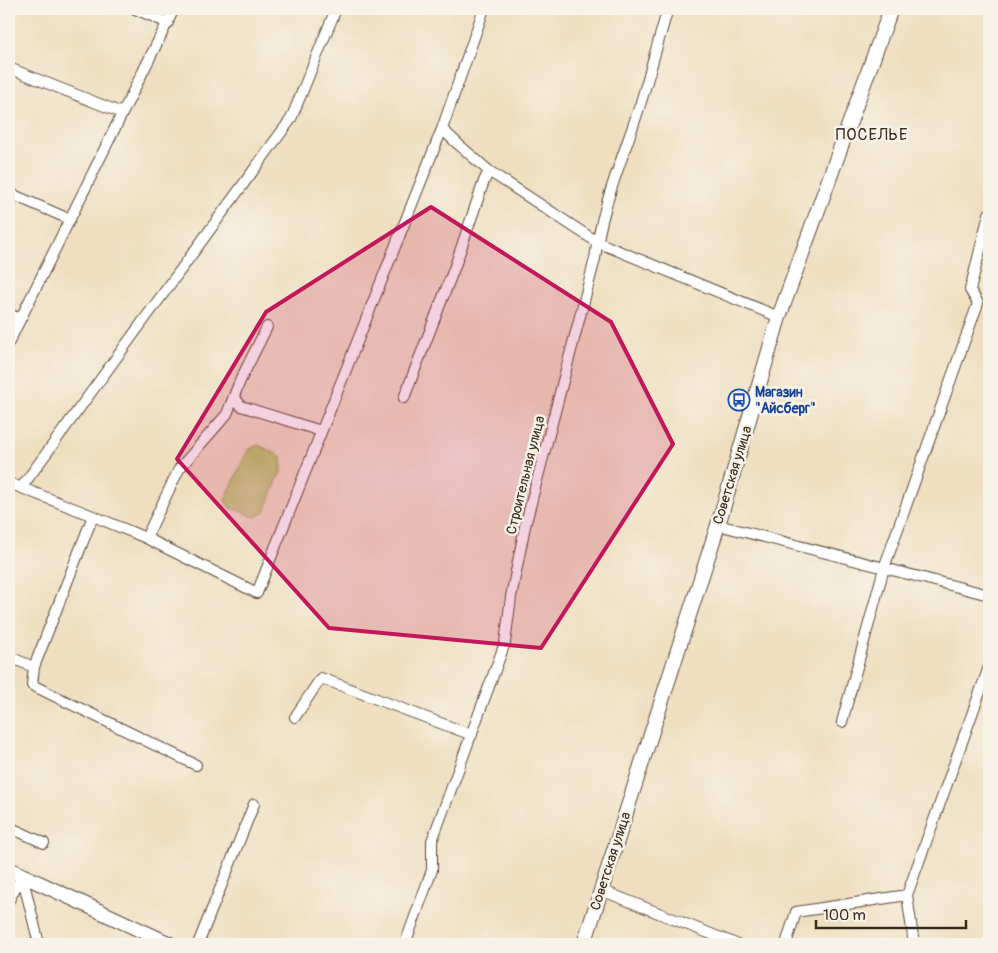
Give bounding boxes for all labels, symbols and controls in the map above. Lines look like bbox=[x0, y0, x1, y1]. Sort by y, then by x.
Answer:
district label: ПОСЕЛЬЕ bbox=[836, 125, 908, 145]
place label: Магазин "Айсберг" bbox=[755, 384, 816, 417]
bus stop icon: Магазин "Айсберг" bbox=[727, 388, 751, 412]
street label: Строительная улица bbox=[503, 414, 548, 536]
street label: Советская улица bbox=[709, 424, 756, 527]
street label: Советская улица bbox=[587, 810, 634, 912]
scale bar bbox=[816, 898, 966, 930]
text: 100 m bbox=[823, 906, 866, 925]

